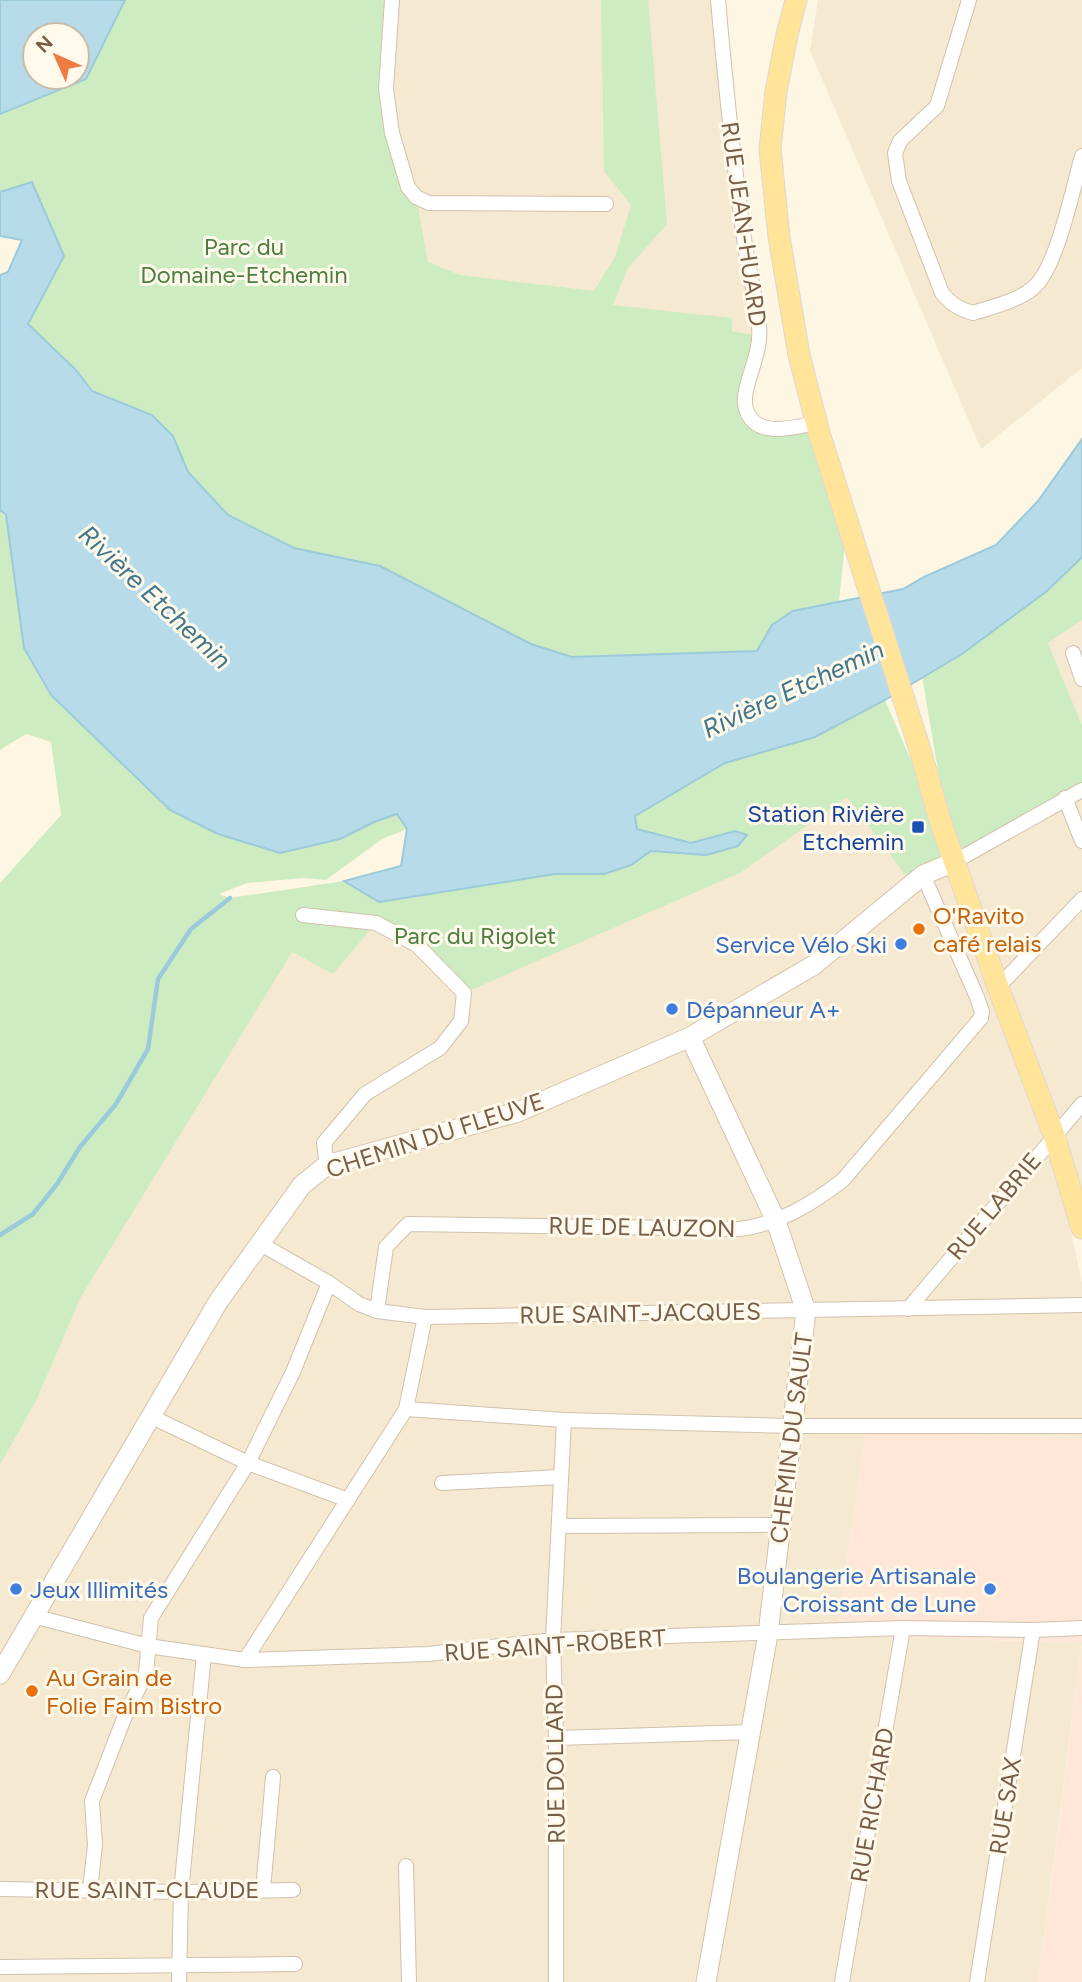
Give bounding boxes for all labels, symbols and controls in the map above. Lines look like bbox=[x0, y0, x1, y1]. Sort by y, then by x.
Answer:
north arrow bbox=[21, 21, 91, 91]
text: N bbox=[31, 31, 58, 58]
street label: RUE JEAN-HUARD bbox=[715, 120, 773, 328]
park label: Parc du Domaine-Etchemin bbox=[140, 232, 348, 289]
water label: Rivière Etchemin bbox=[72, 518, 238, 676]
water label: Rivière Etchemin bbox=[697, 633, 889, 745]
place label: Station Rivière Etchemin bbox=[747, 799, 904, 856]
marker: Station Rivière Etchemin bbox=[910, 819, 926, 835]
place label: O'Ravito café relais bbox=[933, 901, 1042, 958]
park label: Parc du Rigolet bbox=[394, 921, 556, 950]
marker: O'Ravito café relais bbox=[911, 921, 927, 937]
place label: Service Vélo Ski bbox=[715, 930, 887, 959]
marker: Service Vélo Ski bbox=[893, 936, 909, 952]
place label: Dépanneur A+ bbox=[686, 995, 841, 1024]
marker: Dépanneur A+ bbox=[664, 1001, 680, 1017]
street label: CHEMIN DU FLEUVE bbox=[322, 1086, 548, 1184]
street label: RUE LABRIE bbox=[941, 1146, 1047, 1266]
street label: RUE DE LAUZON bbox=[548, 1211, 736, 1243]
street label: RUE SAINT-JACQUES bbox=[519, 1296, 761, 1330]
street label: CHEMIN DU SAULT bbox=[764, 1331, 818, 1545]
place label: Boulangerie Artisanale Croissant de Lune bbox=[737, 1561, 976, 1618]
place label: Jeux Illimités bbox=[30, 1575, 168, 1604]
marker: Jeux Illimités bbox=[8, 1581, 24, 1597]
marker: Boulangerie Artisanale Croissant de Lune bbox=[982, 1581, 998, 1597]
street label: RUE SAINT-ROBERT bbox=[443, 1623, 667, 1667]
place label: Au Grain de Folie Faim Bistro bbox=[46, 1663, 222, 1720]
marker: Au Grain de Folie Faim Bistro bbox=[24, 1683, 40, 1699]
street label: RUE DOLLARD bbox=[539, 1684, 571, 1844]
street label: RUE RICHARD bbox=[844, 1725, 900, 1885]
street label: RUE SAX bbox=[983, 1755, 1027, 1857]
street label: RUE SAINT-CLAUDE bbox=[34, 1875, 260, 1904]

